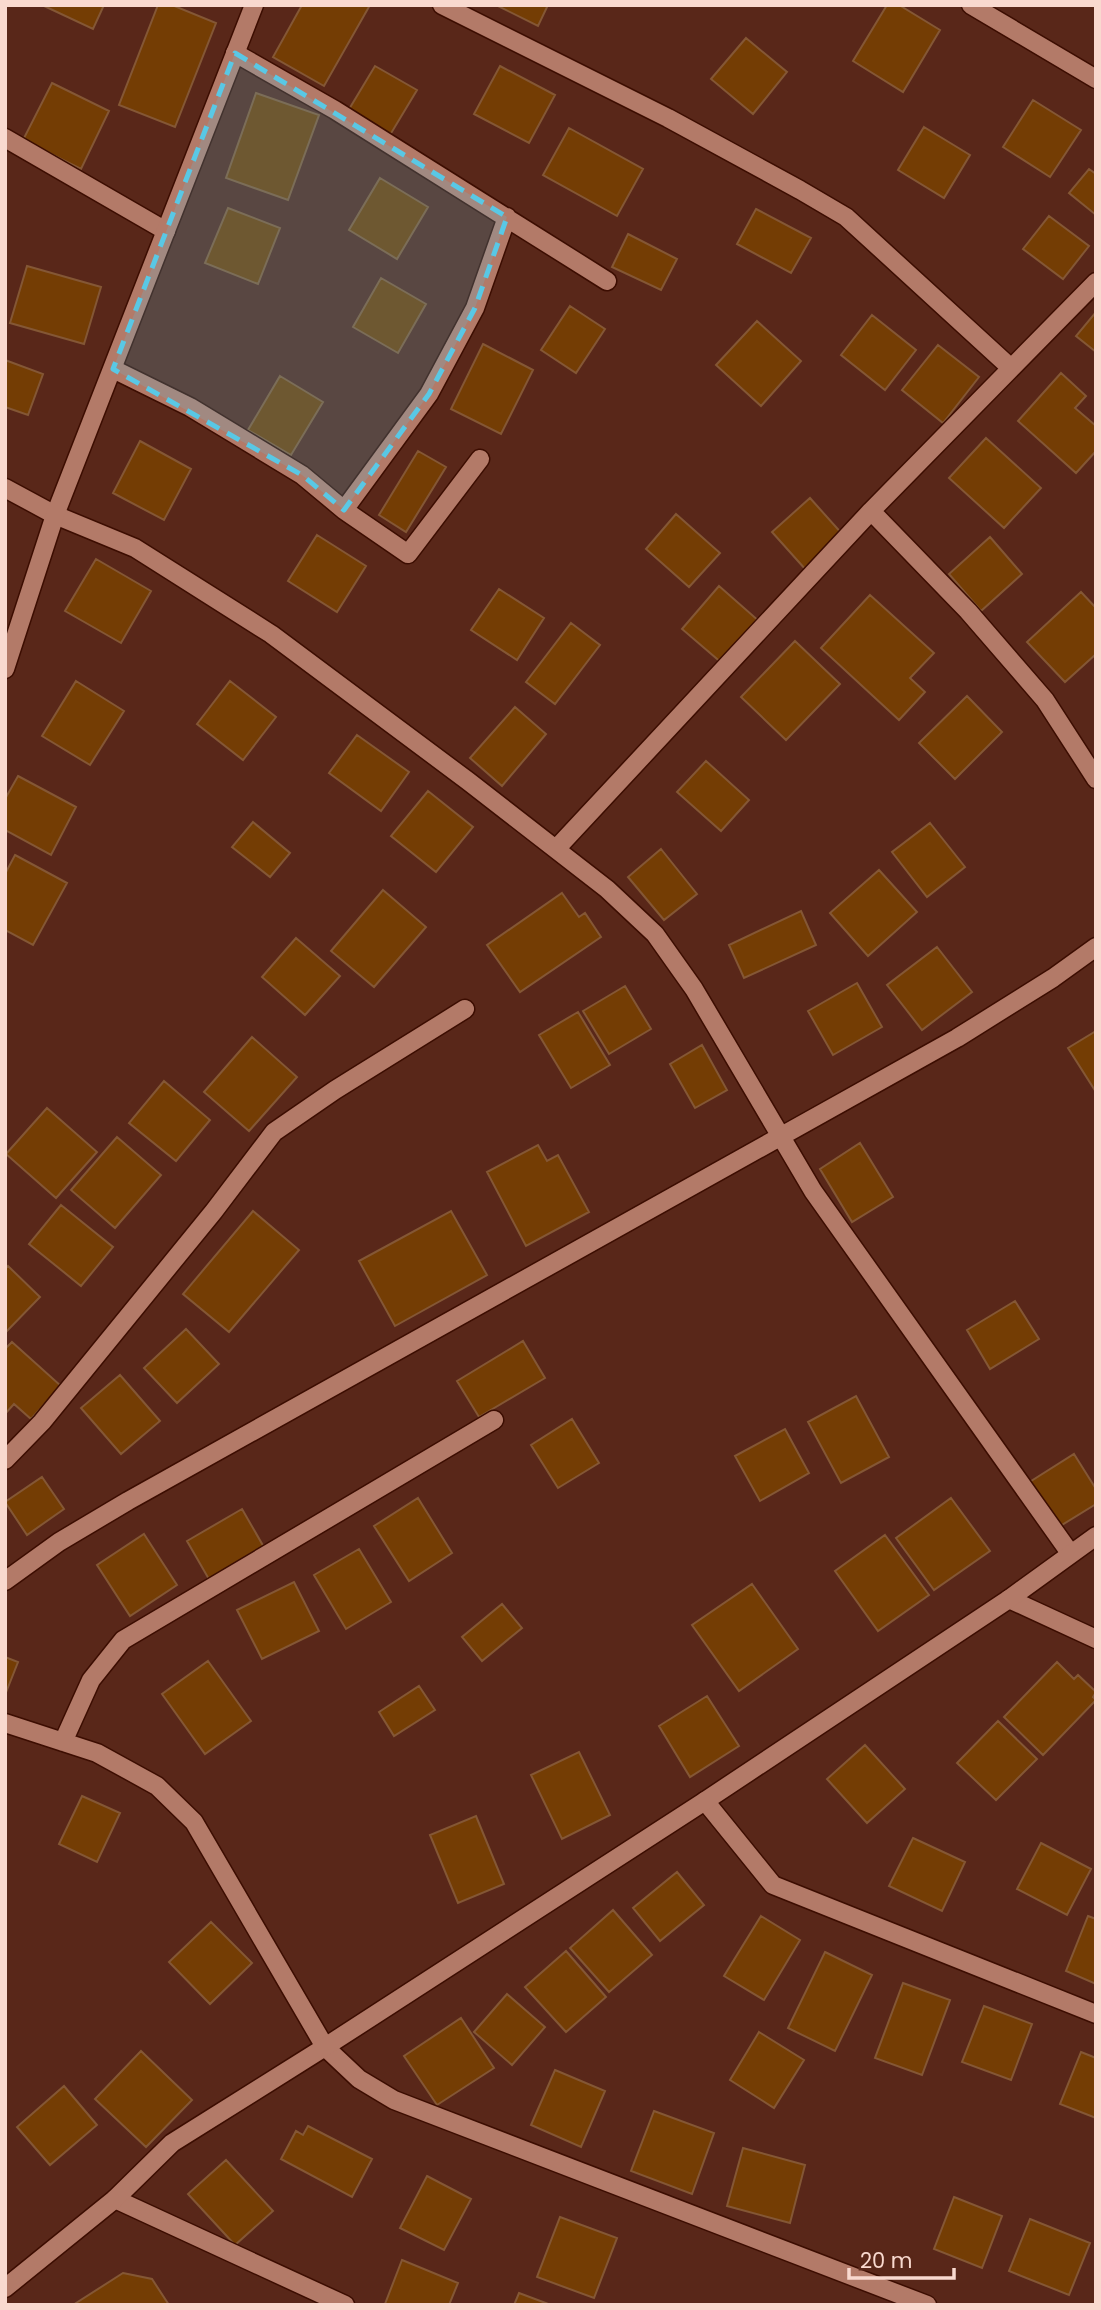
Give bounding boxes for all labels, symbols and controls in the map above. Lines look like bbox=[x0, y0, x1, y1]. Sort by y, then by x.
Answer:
scale bar bbox=[849, 2236, 954, 2280]
text: 20 m bbox=[860, 2246, 913, 2275]

